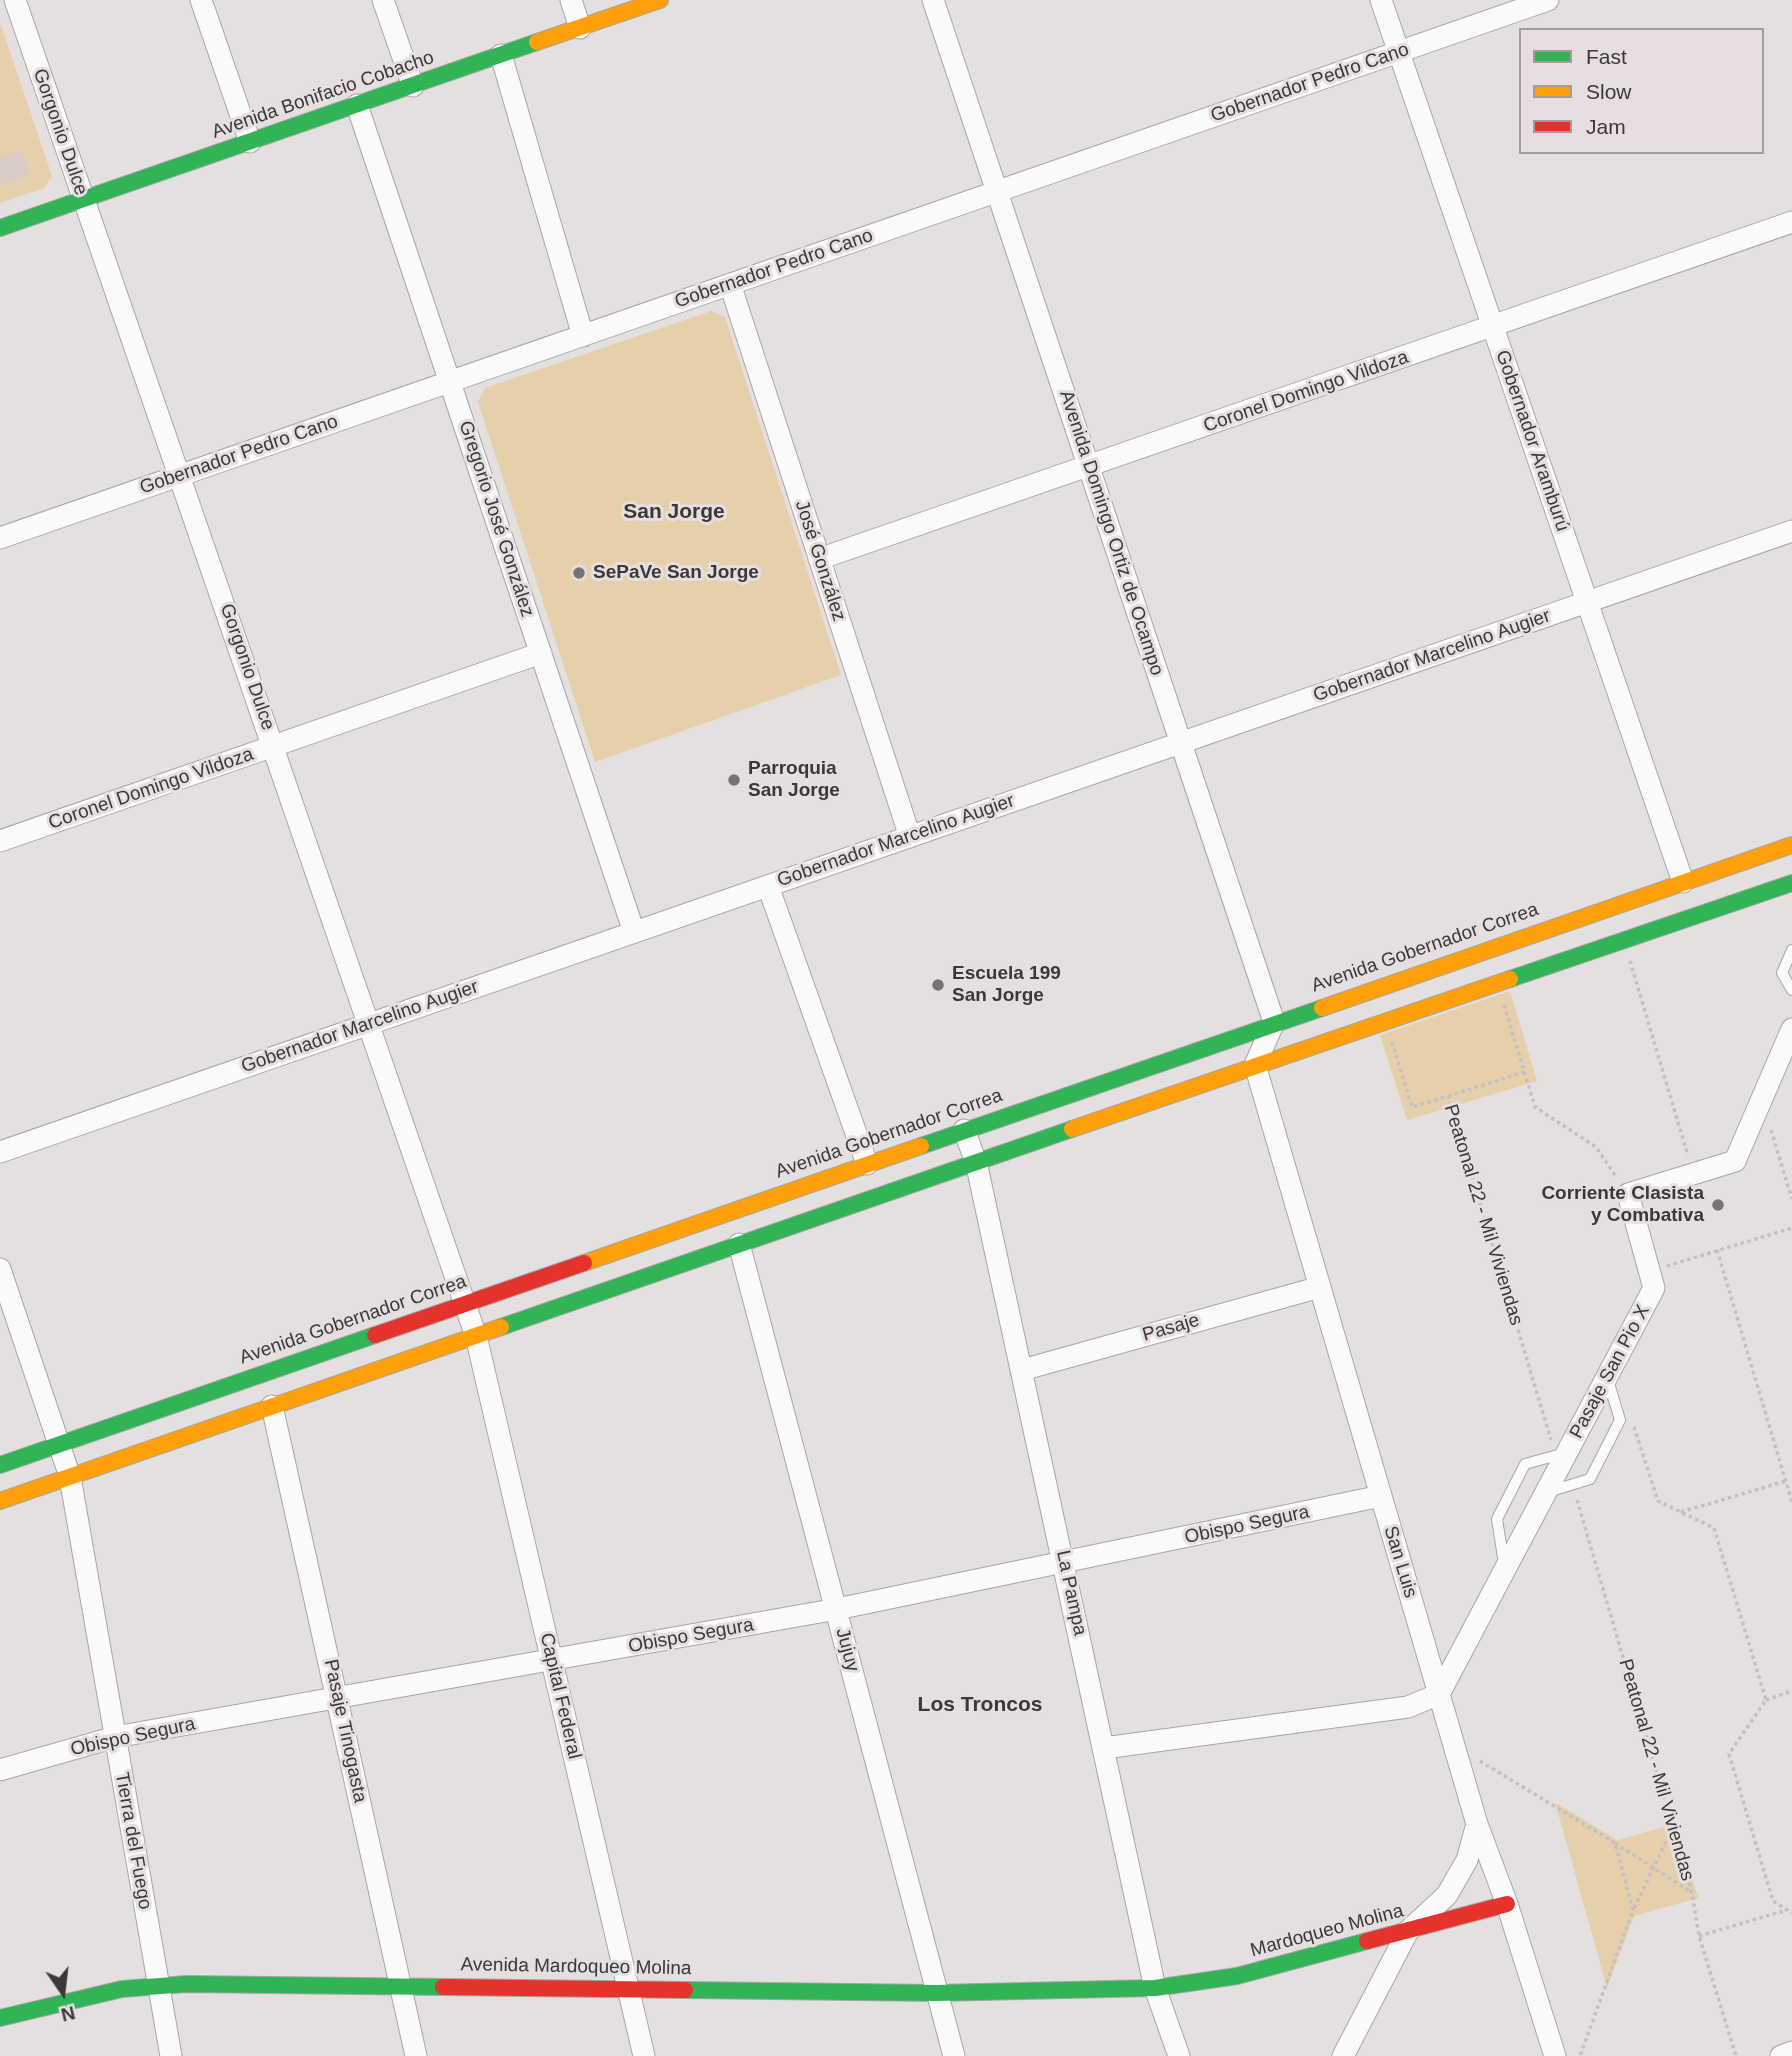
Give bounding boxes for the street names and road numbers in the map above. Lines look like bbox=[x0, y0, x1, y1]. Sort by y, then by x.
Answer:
street label: Gobernador Pedro Cano bbox=[1208, 38, 1412, 128]
street label: Avenida Bonifacio Cobacho bbox=[209, 46, 437, 144]
street label: Gorgonio Dulce bbox=[28, 66, 92, 198]
street label: Gobernador Pedro Cano bbox=[672, 224, 876, 314]
street label: Coronel Domingo Vildoza bbox=[1201, 346, 1411, 438]
street label: Gobernador Aramburú bbox=[1490, 347, 1574, 535]
street label: Avenida Domingo Ortiz de Ocampo bbox=[1054, 388, 1168, 678]
street label: Gobernador Pedro Cano bbox=[137, 410, 341, 500]
street label: Gregorio José González bbox=[454, 418, 538, 620]
street label: José González bbox=[790, 498, 850, 624]
street label: Gorgonio Dulce bbox=[215, 601, 279, 733]
street label: Gobernador Marcelino Augier bbox=[1310, 605, 1554, 707]
street label: Coronel Domingo Vildoza bbox=[46, 743, 256, 835]
street label: Gobernador Marcelino Augier bbox=[774, 790, 1018, 892]
street label: Avenida Gobernador Correa bbox=[1309, 898, 1541, 998]
street label: Gobernador Marcelino Augier bbox=[238, 976, 482, 1078]
street label: Avenida Gobernador Correa bbox=[773, 1084, 1005, 1184]
street label: Peatonal 22 - Mil Viviendas bbox=[1438, 1102, 1528, 1328]
street label: Avenida Gobernador Correa bbox=[237, 1270, 469, 1370]
street label: Pasaje San Pio X bbox=[1565, 1301, 1655, 1443]
street label: Pasaje bbox=[1140, 1309, 1202, 1347]
street label: Obispo Segura bbox=[1183, 1501, 1311, 1549]
street label: San Luis bbox=[1378, 1523, 1422, 1601]
street label: La Pampa bbox=[1051, 1548, 1091, 1638]
street label: Obispo Segura bbox=[627, 1614, 755, 1658]
street label: Jujuy bbox=[830, 1626, 864, 1674]
street label: Capital Federal bbox=[534, 1631, 586, 1761]
street label: Peatonal 22 - Mil Viviendas bbox=[1613, 1656, 1699, 1884]
street label: Pasaje Tinogasta bbox=[319, 1657, 371, 1805]
street label: Obispo Segura bbox=[69, 1713, 197, 1761]
street label: Tierra del Fuego bbox=[110, 1771, 156, 1911]
street label: Mardoqueo Molina bbox=[1248, 1900, 1406, 1962]
street label: Avenida Mardoqueo Molina bbox=[460, 1954, 692, 1980]

